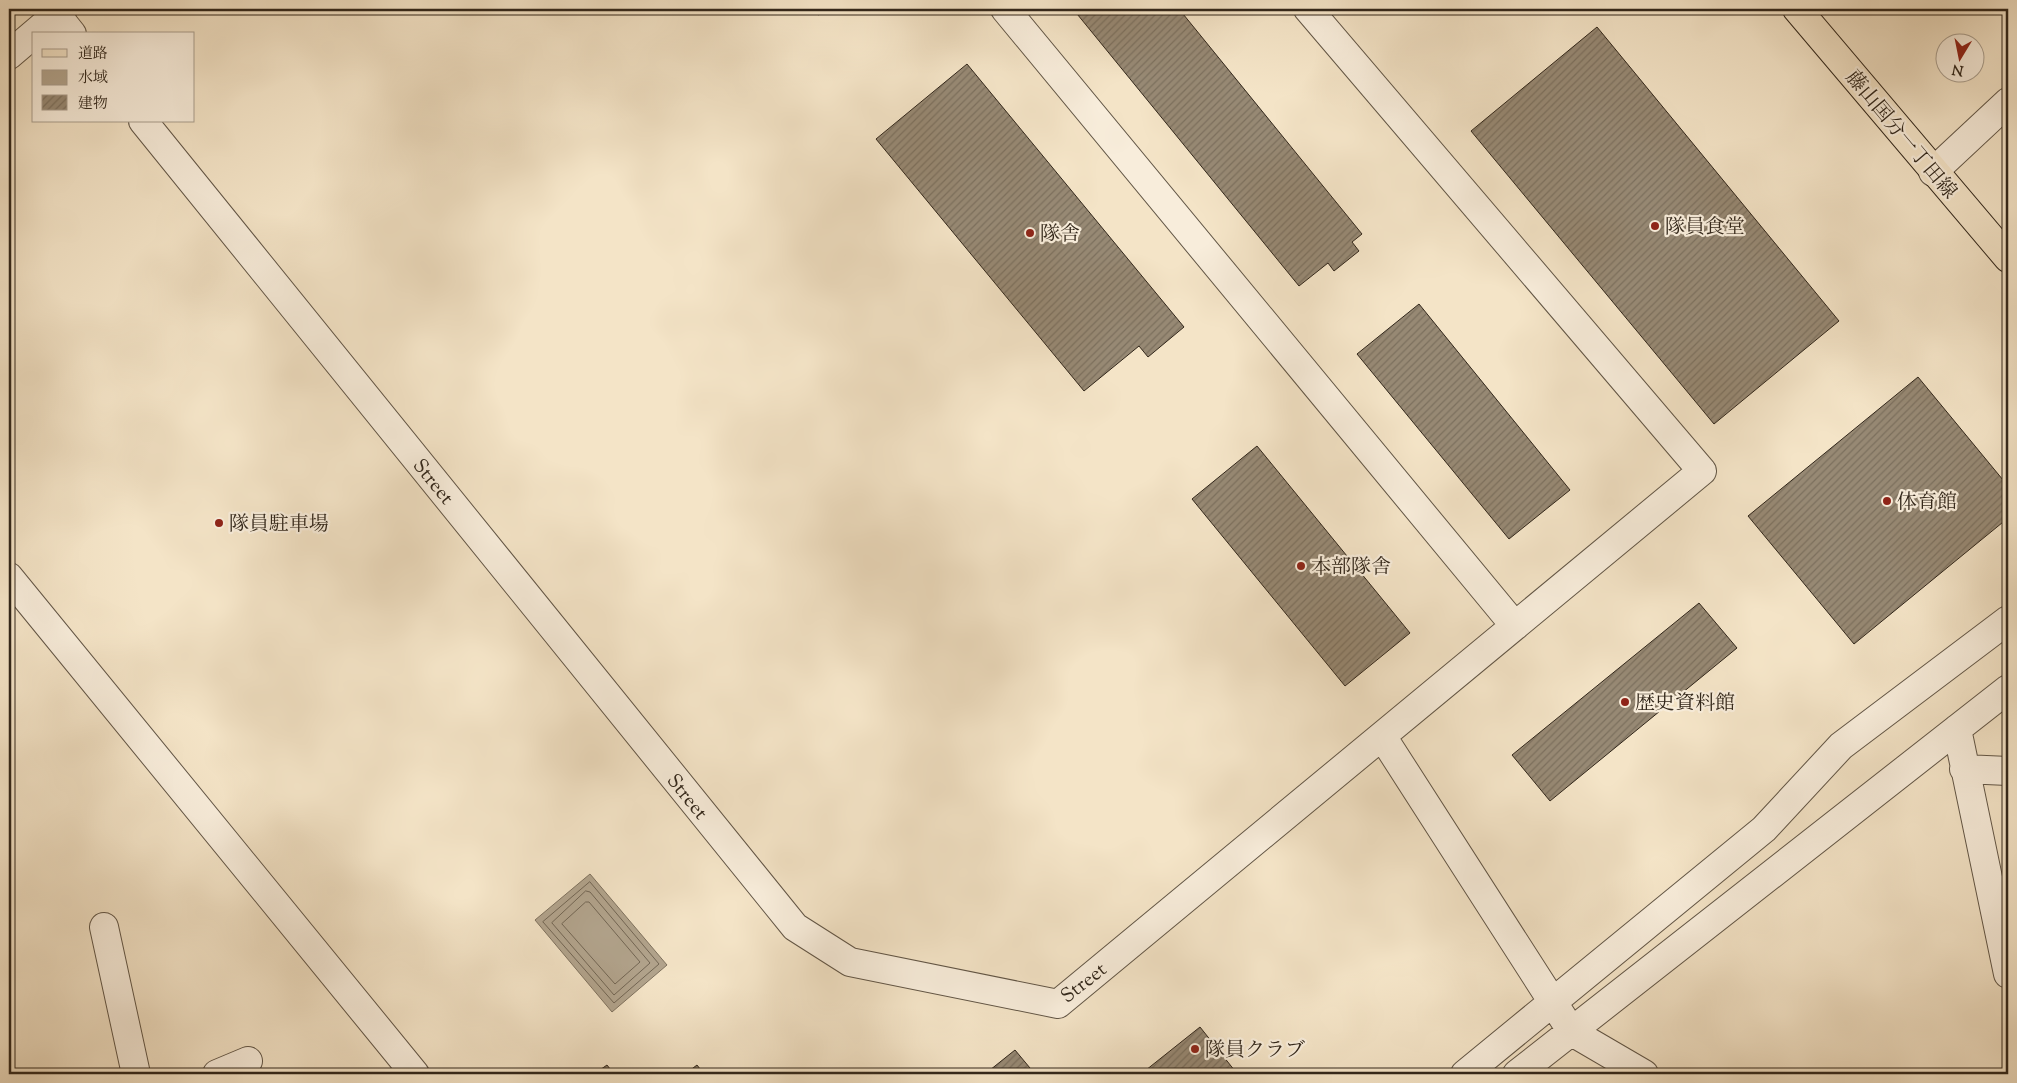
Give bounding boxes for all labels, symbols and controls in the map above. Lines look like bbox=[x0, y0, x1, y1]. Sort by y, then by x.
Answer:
legend bbox=[32, 32, 195, 122]
north arrow bbox=[1934, 32, 1984, 82]
text: 道路 bbox=[78, 44, 108, 65]
text: N bbox=[1951, 58, 1965, 80]
street label: 藤山国分一丁田線 bbox=[1838, 65, 1963, 206]
text: 水域 bbox=[78, 68, 108, 89]
text: 建物 bbox=[78, 94, 108, 115]
place label: 隊員食堂 bbox=[1665, 214, 1745, 243]
marker: 隊員食堂 bbox=[1649, 220, 1661, 232]
place label: 隊舎 bbox=[1040, 221, 1080, 250]
marker: 隊舎 bbox=[1024, 227, 1036, 239]
street label: Street bbox=[405, 453, 460, 512]
place label: 体育館 bbox=[1897, 489, 1957, 518]
marker: 体育館 bbox=[1881, 495, 1893, 507]
place label: 隊員駐車場 bbox=[229, 511, 329, 540]
marker: 隊員駐車場 bbox=[213, 517, 225, 529]
place label: 本部隊舎 bbox=[1311, 554, 1391, 583]
marker: 本部隊舎 bbox=[1295, 560, 1307, 572]
place label: 歴史資料館 bbox=[1635, 690, 1735, 719]
marker: 歴史資料館 bbox=[1619, 696, 1631, 708]
street label: Street bbox=[659, 768, 714, 827]
street label: Street bbox=[1055, 957, 1114, 1011]
place label: 隊員クラブ bbox=[1205, 1037, 1305, 1066]
marker: 隊員クラブ bbox=[1189, 1043, 1201, 1055]

